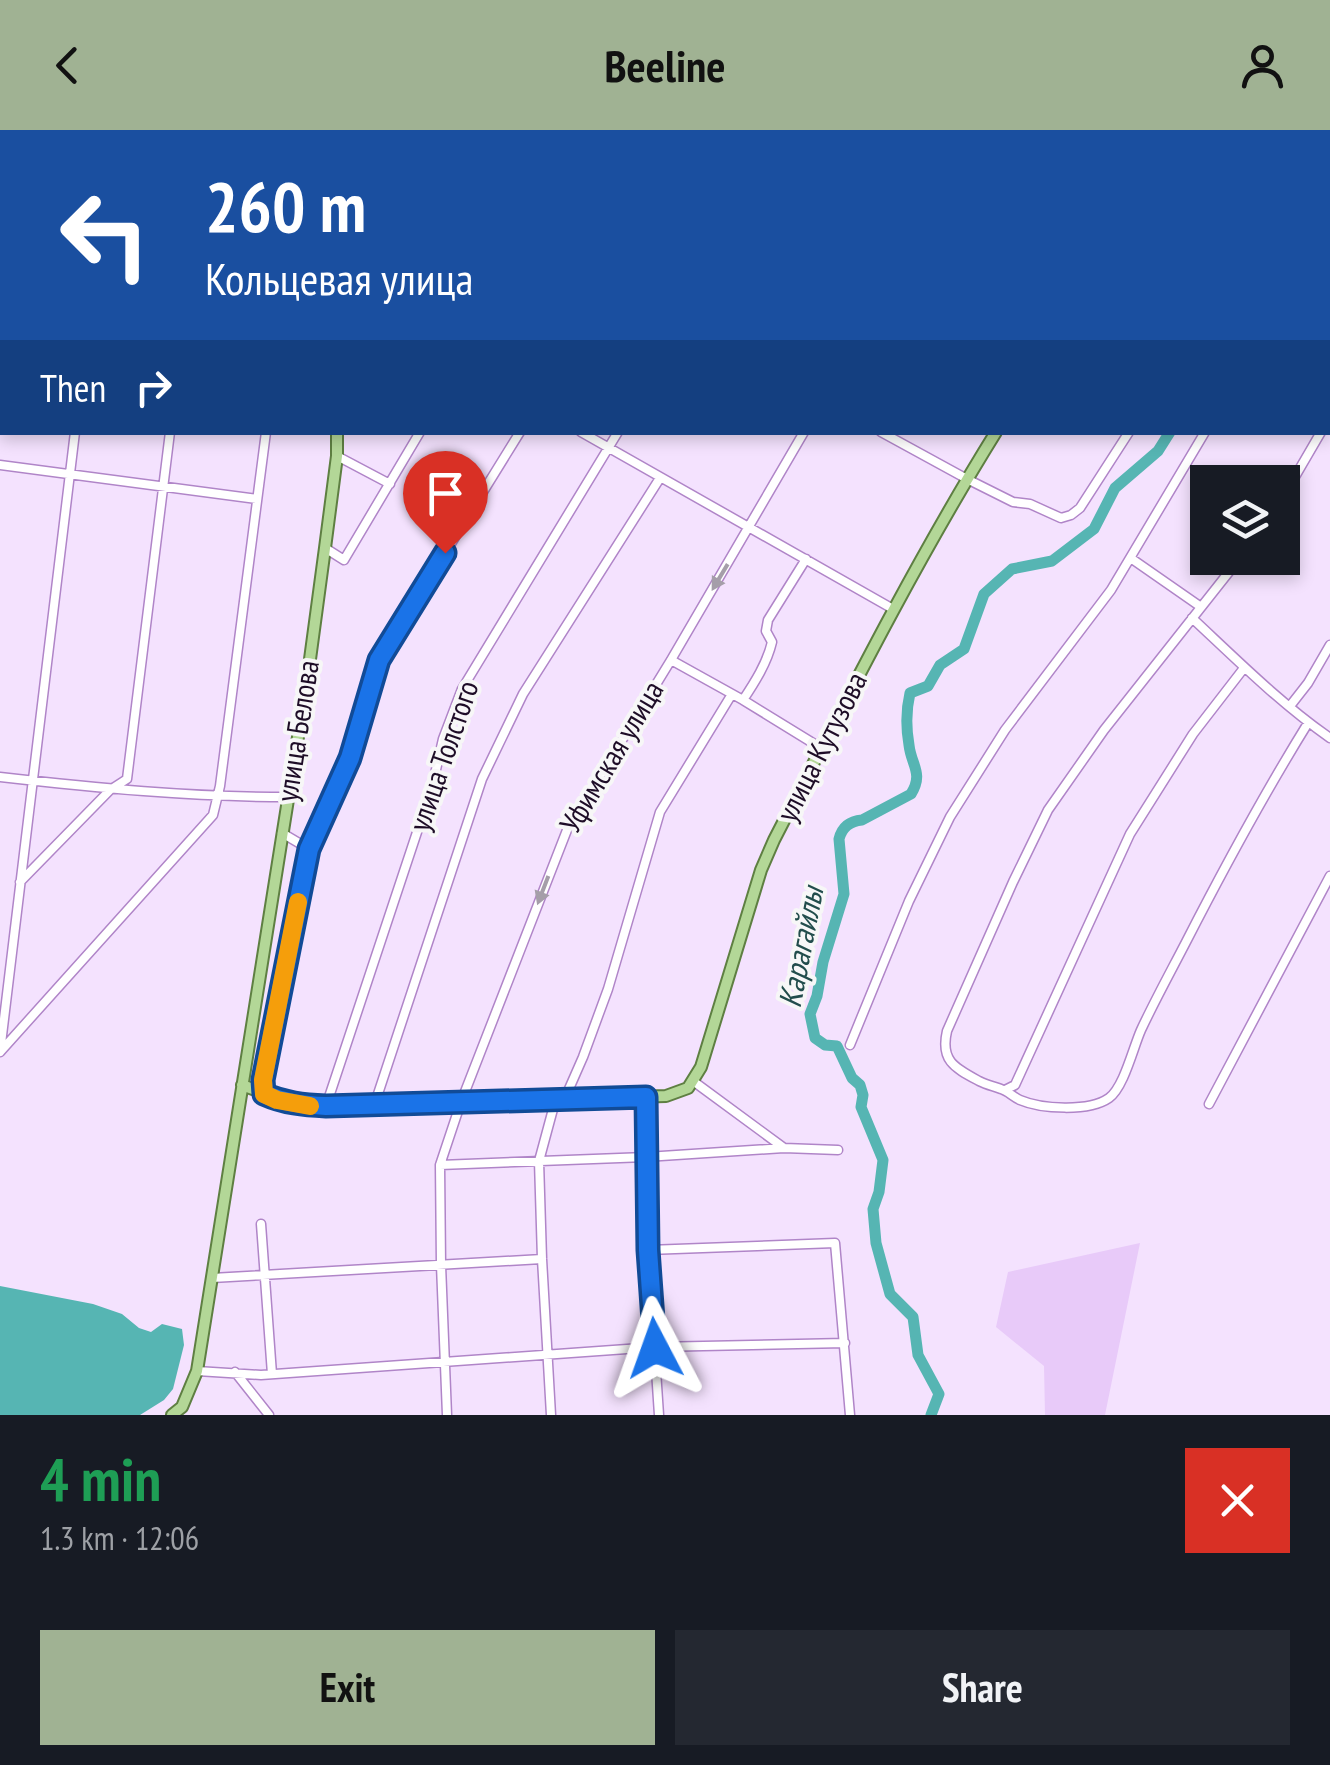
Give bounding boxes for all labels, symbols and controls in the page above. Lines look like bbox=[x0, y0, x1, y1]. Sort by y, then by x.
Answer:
text: Beeline bbox=[604, 36, 726, 94]
icon: back bbox=[40, 38, 95, 93]
icon: person bbox=[1235, 38, 1290, 93]
text: 260 m bbox=[205, 161, 366, 251]
icon: left bbox=[40, 170, 170, 300]
text: Кольцевая улица bbox=[205, 249, 473, 307]
icon: right bbox=[126, 360, 181, 415]
text: Then bbox=[40, 363, 106, 412]
pin bbox=[403, 451, 488, 554]
map controls bbox=[1190, 465, 1300, 575]
button: layers bbox=[1190, 465, 1300, 575]
icon: arrive bbox=[418, 466, 473, 521]
one-way arrow bbox=[712, 563, 729, 591]
street label: улица Белова bbox=[266, 657, 327, 804]
street label: улица Кутузова bbox=[766, 665, 875, 828]
street label: Уфимская улица bbox=[550, 673, 671, 839]
street label: улица Толстого bbox=[399, 675, 487, 836]
one-way arrow bbox=[535, 875, 551, 905]
water label: Карагайлы bbox=[768, 880, 833, 1011]
position arrow bbox=[603, 1296, 707, 1400]
text: 4 min bbox=[40, 1440, 161, 1518]
button: close bbox=[1185, 1448, 1290, 1553]
text: 1.3 km · 12:06 bbox=[40, 1517, 199, 1559]
button: Exit bbox=[40, 1630, 655, 1745]
button: Share bbox=[675, 1630, 1290, 1745]

